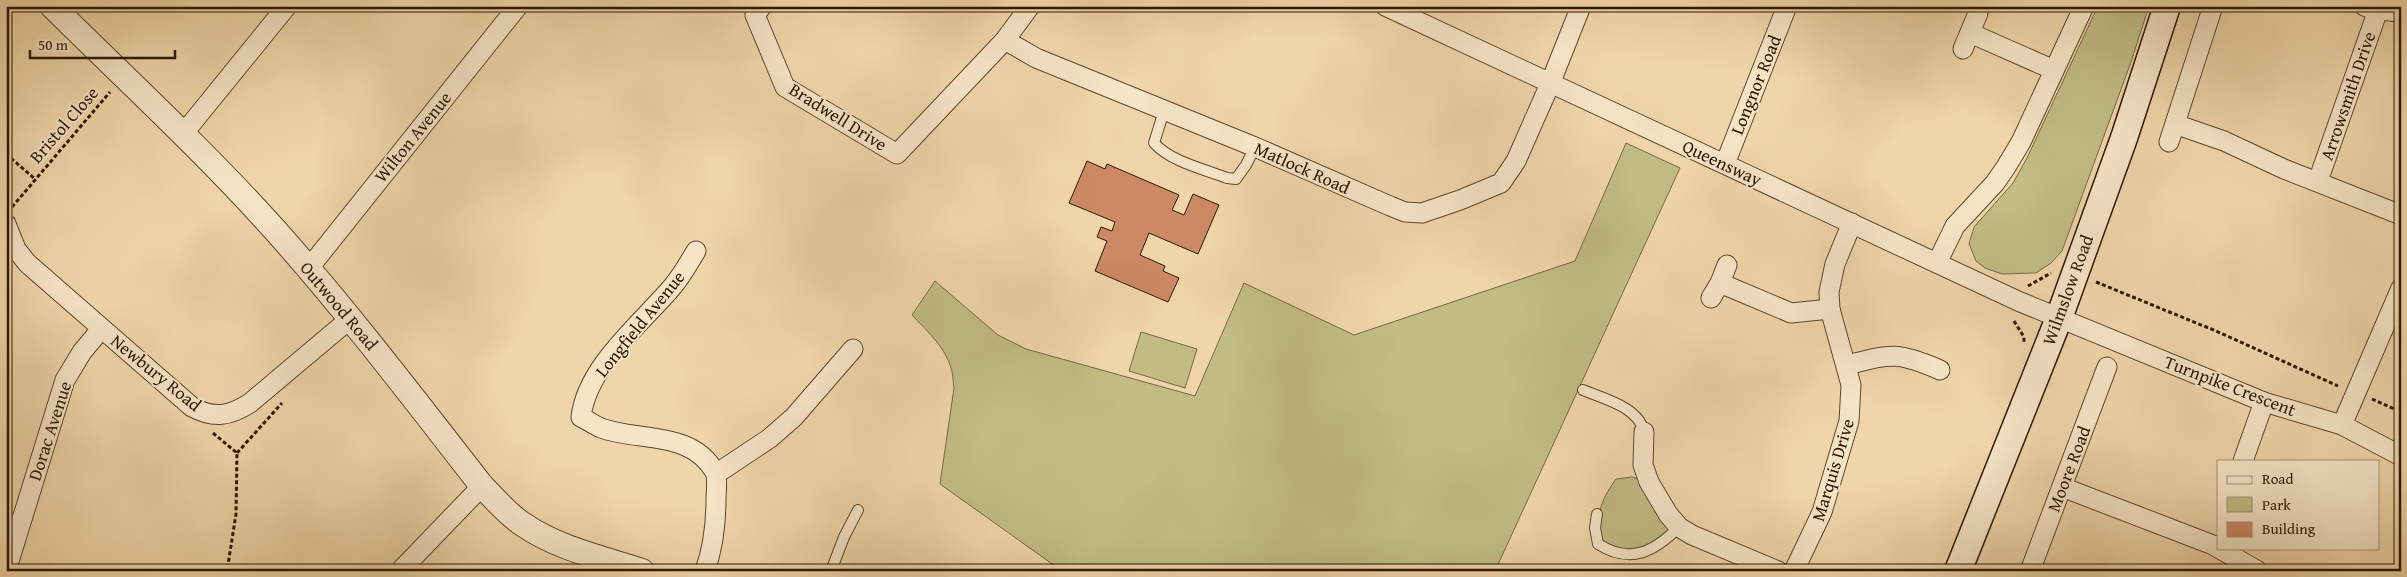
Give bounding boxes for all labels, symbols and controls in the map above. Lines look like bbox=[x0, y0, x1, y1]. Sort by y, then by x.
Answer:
scale bar bbox=[30, 28, 175, 60]
street label: Arrowsmith Drive bbox=[2313, 28, 2382, 164]
street label: Longnor Road bbox=[1723, 31, 1788, 139]
text: 50 m bbox=[38, 34, 69, 55]
street label: Bradwell Drive bbox=[784, 76, 892, 157]
street label: Bristol Close bbox=[23, 80, 105, 169]
street label: Wilton Avenue bbox=[367, 85, 458, 188]
street label: Queensway bbox=[1678, 132, 1766, 193]
street label: Matlock Road bbox=[1250, 134, 1355, 201]
street label: Wilmslow Road bbox=[2035, 231, 2100, 349]
street label: Outwood Road bbox=[294, 255, 385, 356]
street label: Longfield Avenue bbox=[588, 265, 691, 383]
street label: Newbury Road bbox=[105, 327, 208, 418]
street label: Turnpike Crescent bbox=[2161, 348, 2300, 423]
street label: Dorac Avenue bbox=[21, 378, 78, 484]
street label: Marquis Drive bbox=[1804, 415, 1861, 525]
street label: Moore Road bbox=[2040, 421, 2097, 516]
legend bbox=[2217, 460, 2380, 550]
text: Road bbox=[2262, 468, 2293, 489]
text: Park bbox=[2262, 494, 2291, 515]
text: Building bbox=[2262, 518, 2316, 539]

